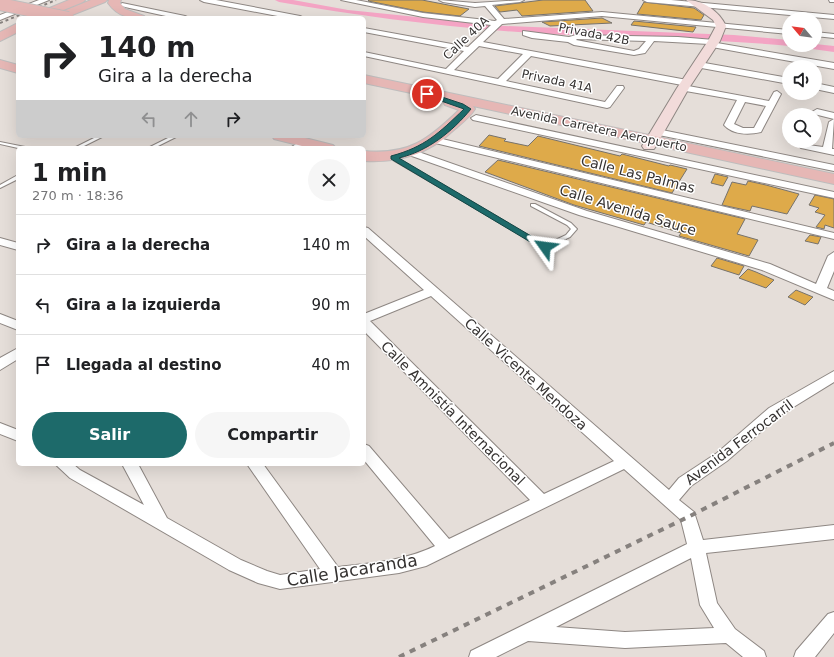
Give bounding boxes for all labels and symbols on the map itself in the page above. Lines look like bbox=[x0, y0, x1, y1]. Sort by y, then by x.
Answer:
north arrow bbox=[782, 12, 822, 52]
street label: Calle 40A bbox=[440, 13, 492, 63]
street label: Privada 42B bbox=[557, 20, 631, 48]
street label: Privada 41A bbox=[520, 67, 594, 95]
pin bbox=[410, 77, 444, 111]
street label: Avenida Carretera Aeropuerto bbox=[510, 104, 688, 154]
street label: Calle Las Palmas bbox=[579, 152, 697, 196]
street label: Calle Avenida Sauce bbox=[558, 182, 698, 238]
position arrow bbox=[524, 226, 566, 268]
street label: Calle Vicente Mendoza bbox=[462, 315, 590, 433]
street label: Calle Amnistía Internacional bbox=[378, 338, 528, 488]
street label: Avenida Ferrocarril bbox=[682, 396, 796, 488]
street label: Calle Jacaranda bbox=[285, 550, 419, 590]

